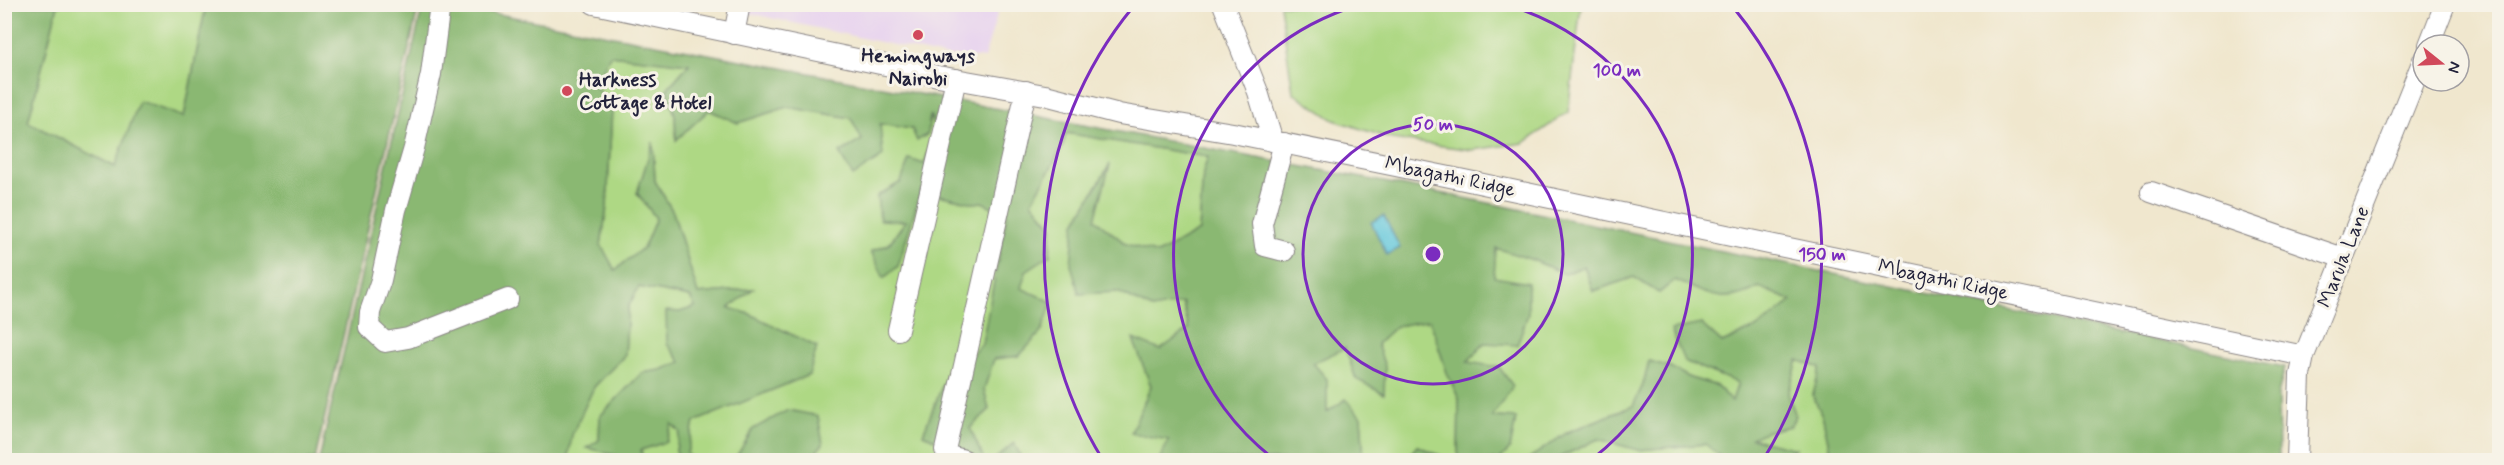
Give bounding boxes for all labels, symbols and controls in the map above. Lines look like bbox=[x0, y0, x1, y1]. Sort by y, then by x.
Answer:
marker: Hemingways Nairobi bbox=[911, 28, 925, 42]
north arrow bbox=[2411, 33, 2471, 93]
place label: Hemingways Nairobi bbox=[861, 43, 975, 93]
text: 100 m bbox=[1593, 59, 1641, 83]
text: N bbox=[2442, 59, 2465, 75]
place label: Harkness Cottage & Hotel bbox=[579, 67, 711, 117]
marker: Harkness Cottage & Hotel bbox=[560, 84, 574, 98]
text: 50 m bbox=[1413, 113, 1453, 137]
street label: Mbagathi Ridge bbox=[1382, 150, 1518, 205]
street label: Marula Lane bbox=[2311, 202, 2377, 312]
text: 150 m bbox=[1798, 243, 1846, 267]
centre of rings bbox=[1423, 244, 1443, 264]
street label: Mbagathi Ridge bbox=[1875, 253, 2011, 308]

